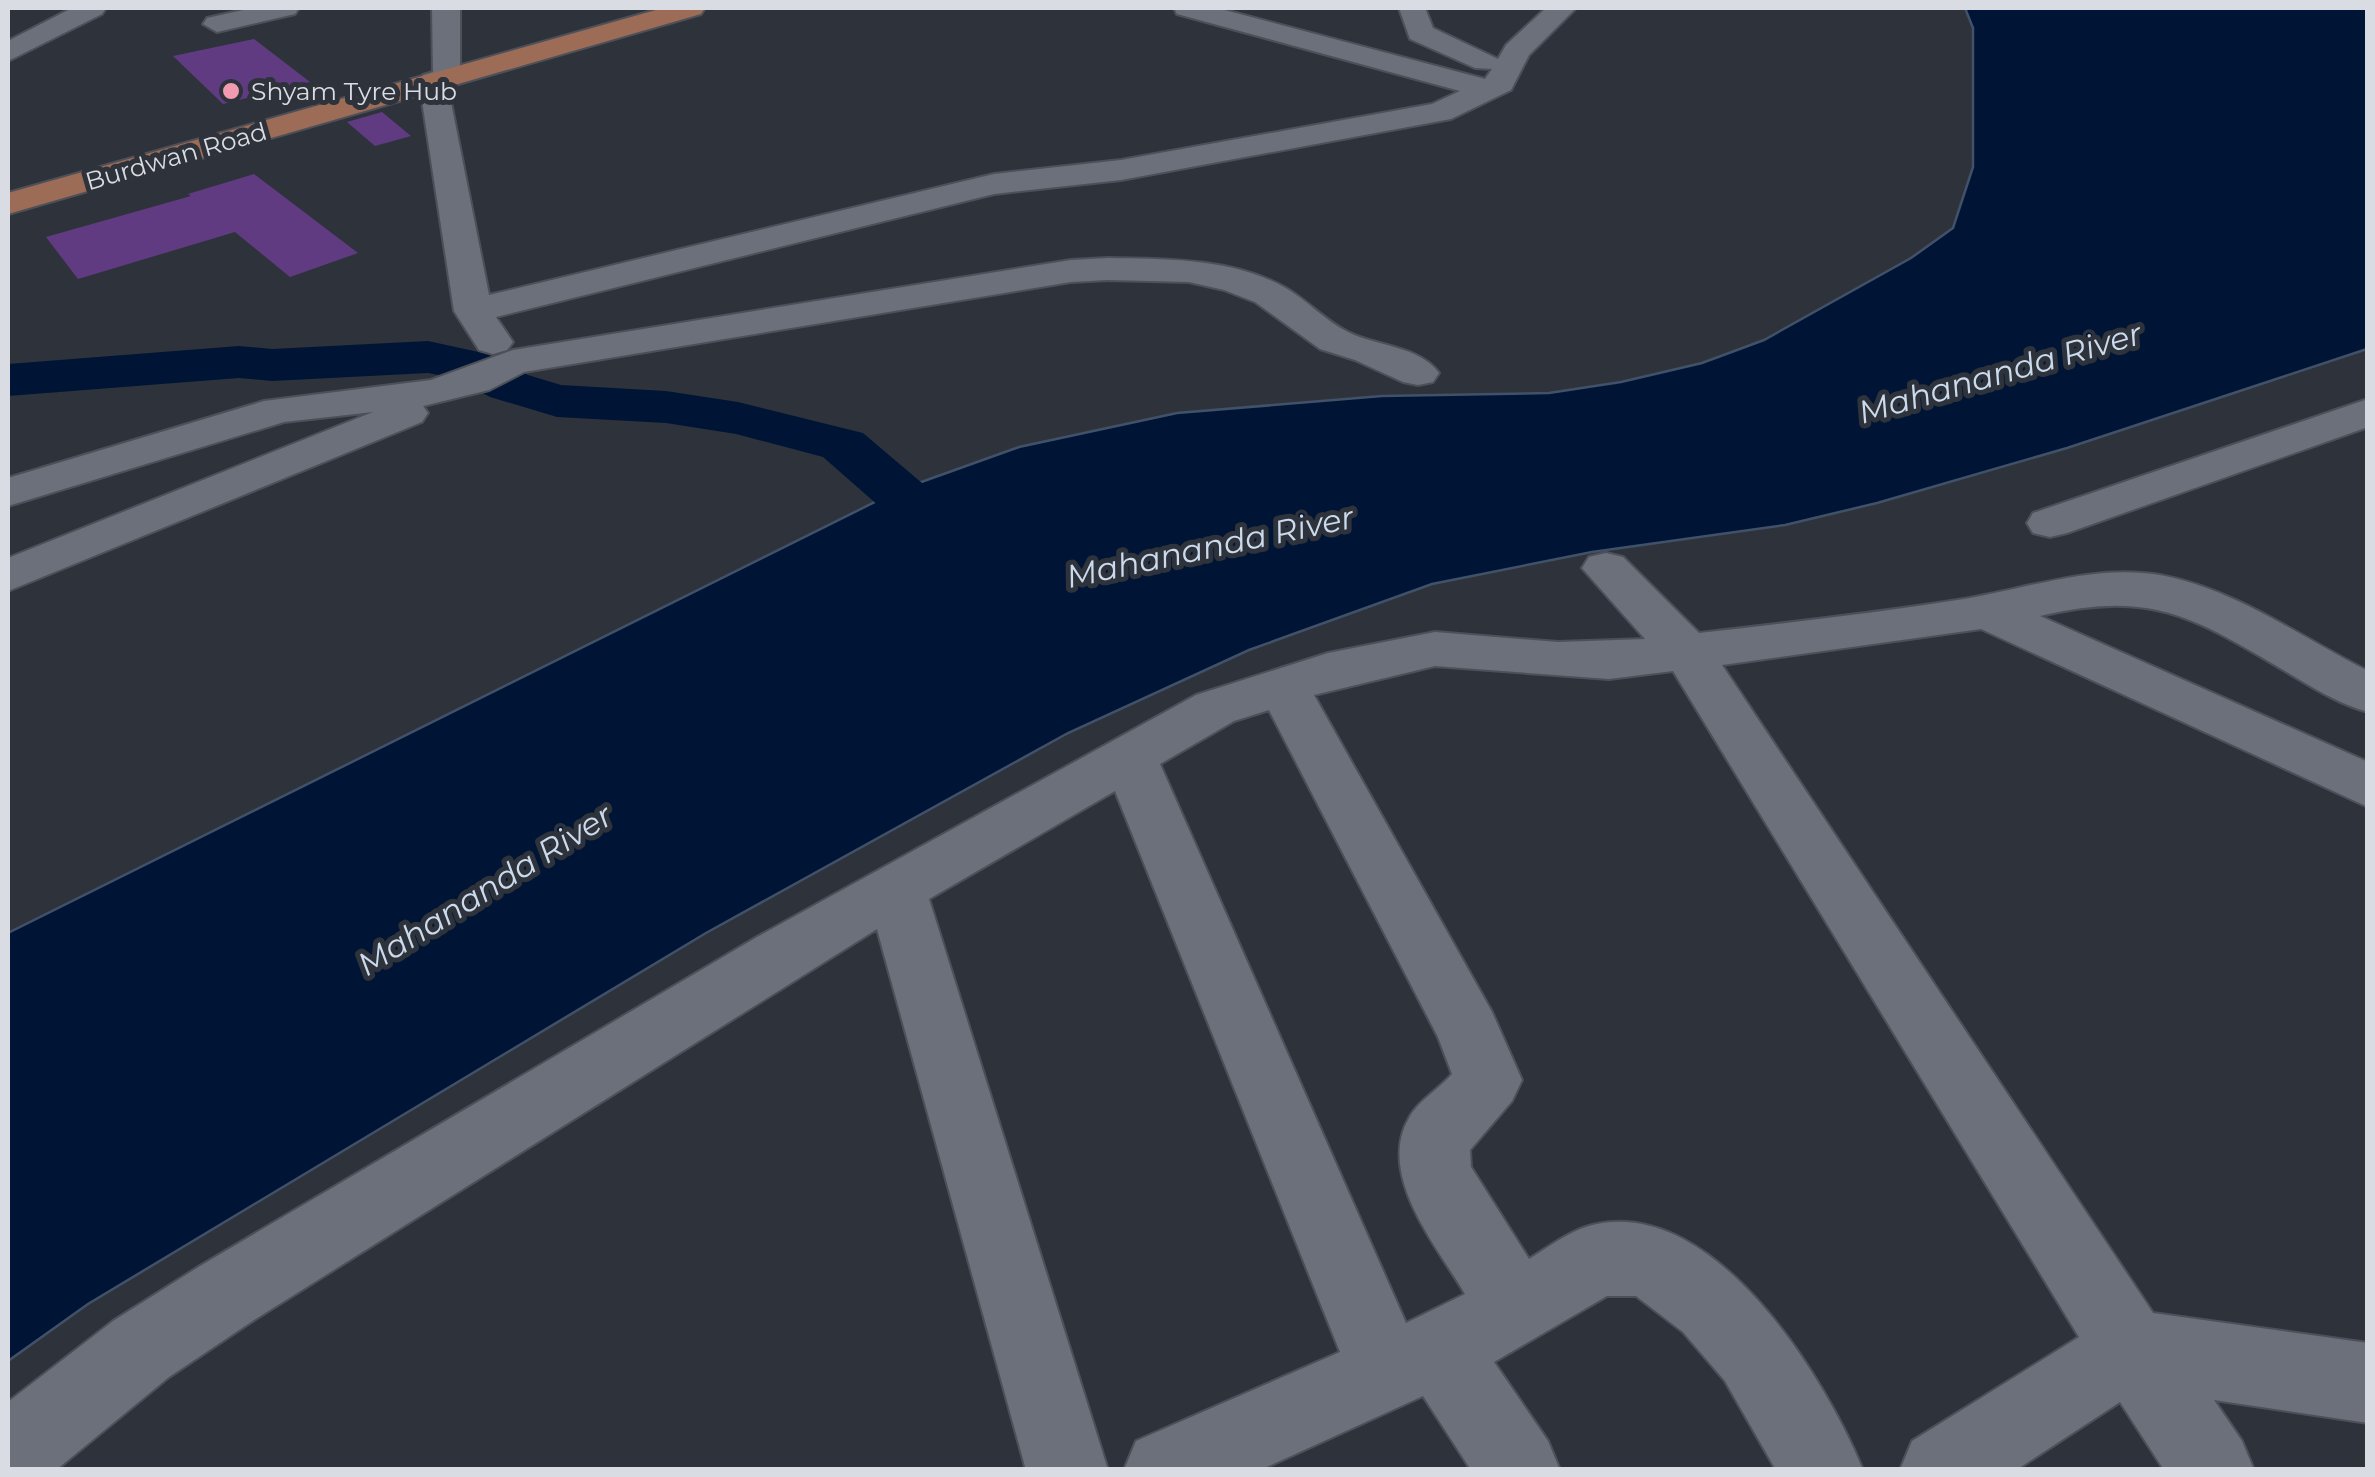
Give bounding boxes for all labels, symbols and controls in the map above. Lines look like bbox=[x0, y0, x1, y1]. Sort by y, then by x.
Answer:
place label: Shyam Tyre Hub bbox=[251, 76, 457, 106]
marker: Shyam Tyre Hub bbox=[220, 80, 242, 102]
street label: Burdwan Road bbox=[82, 116, 270, 196]
water label: Mahananda River bbox=[1854, 313, 2147, 432]
water label: Mahananda River bbox=[1062, 497, 1358, 596]
water label: Mahananda River bbox=[350, 795, 620, 984]

